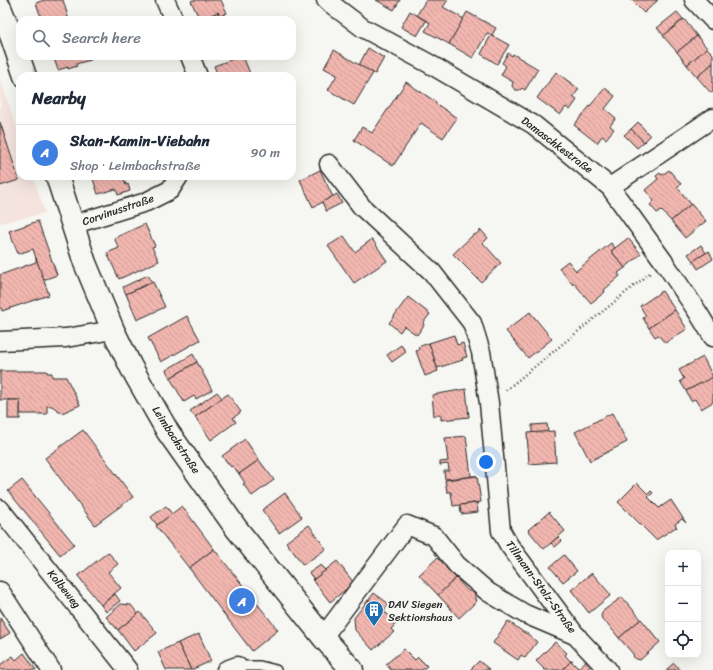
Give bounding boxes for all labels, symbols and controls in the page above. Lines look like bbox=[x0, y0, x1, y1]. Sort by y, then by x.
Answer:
search box bbox=[16, 16, 296, 60]
text: Search here bbox=[62, 25, 141, 51]
icon: search bbox=[30, 27, 52, 49]
text: Nearby bbox=[32, 83, 86, 113]
street label: Damaschkestraße bbox=[517, 111, 597, 179]
text: Skan-Kamin-Viebahn bbox=[70, 128, 210, 154]
text: A bbox=[41, 141, 49, 164]
text: 90 m bbox=[250, 141, 280, 164]
text: Shop · Leimbachstraße bbox=[70, 154, 200, 177]
street label: Corvinusstraße bbox=[80, 189, 157, 231]
street label: Leimbachstraße bbox=[147, 402, 205, 478]
your location bbox=[476, 452, 496, 472]
street label: Tillmann-Stolz-Straße bbox=[501, 536, 582, 638]
map controls bbox=[665, 550, 701, 658]
button: + bbox=[665, 550, 701, 586]
street label: Kolbeweg bbox=[42, 565, 86, 613]
pin: A bbox=[229, 586, 255, 616]
button: − bbox=[665, 586, 701, 622]
place label: DAV Siegen Sektionshaus bbox=[388, 595, 453, 627]
building icon: DAV Siegen Sektionshaus bbox=[363, 599, 385, 627]
button: locate bbox=[665, 622, 701, 658]

